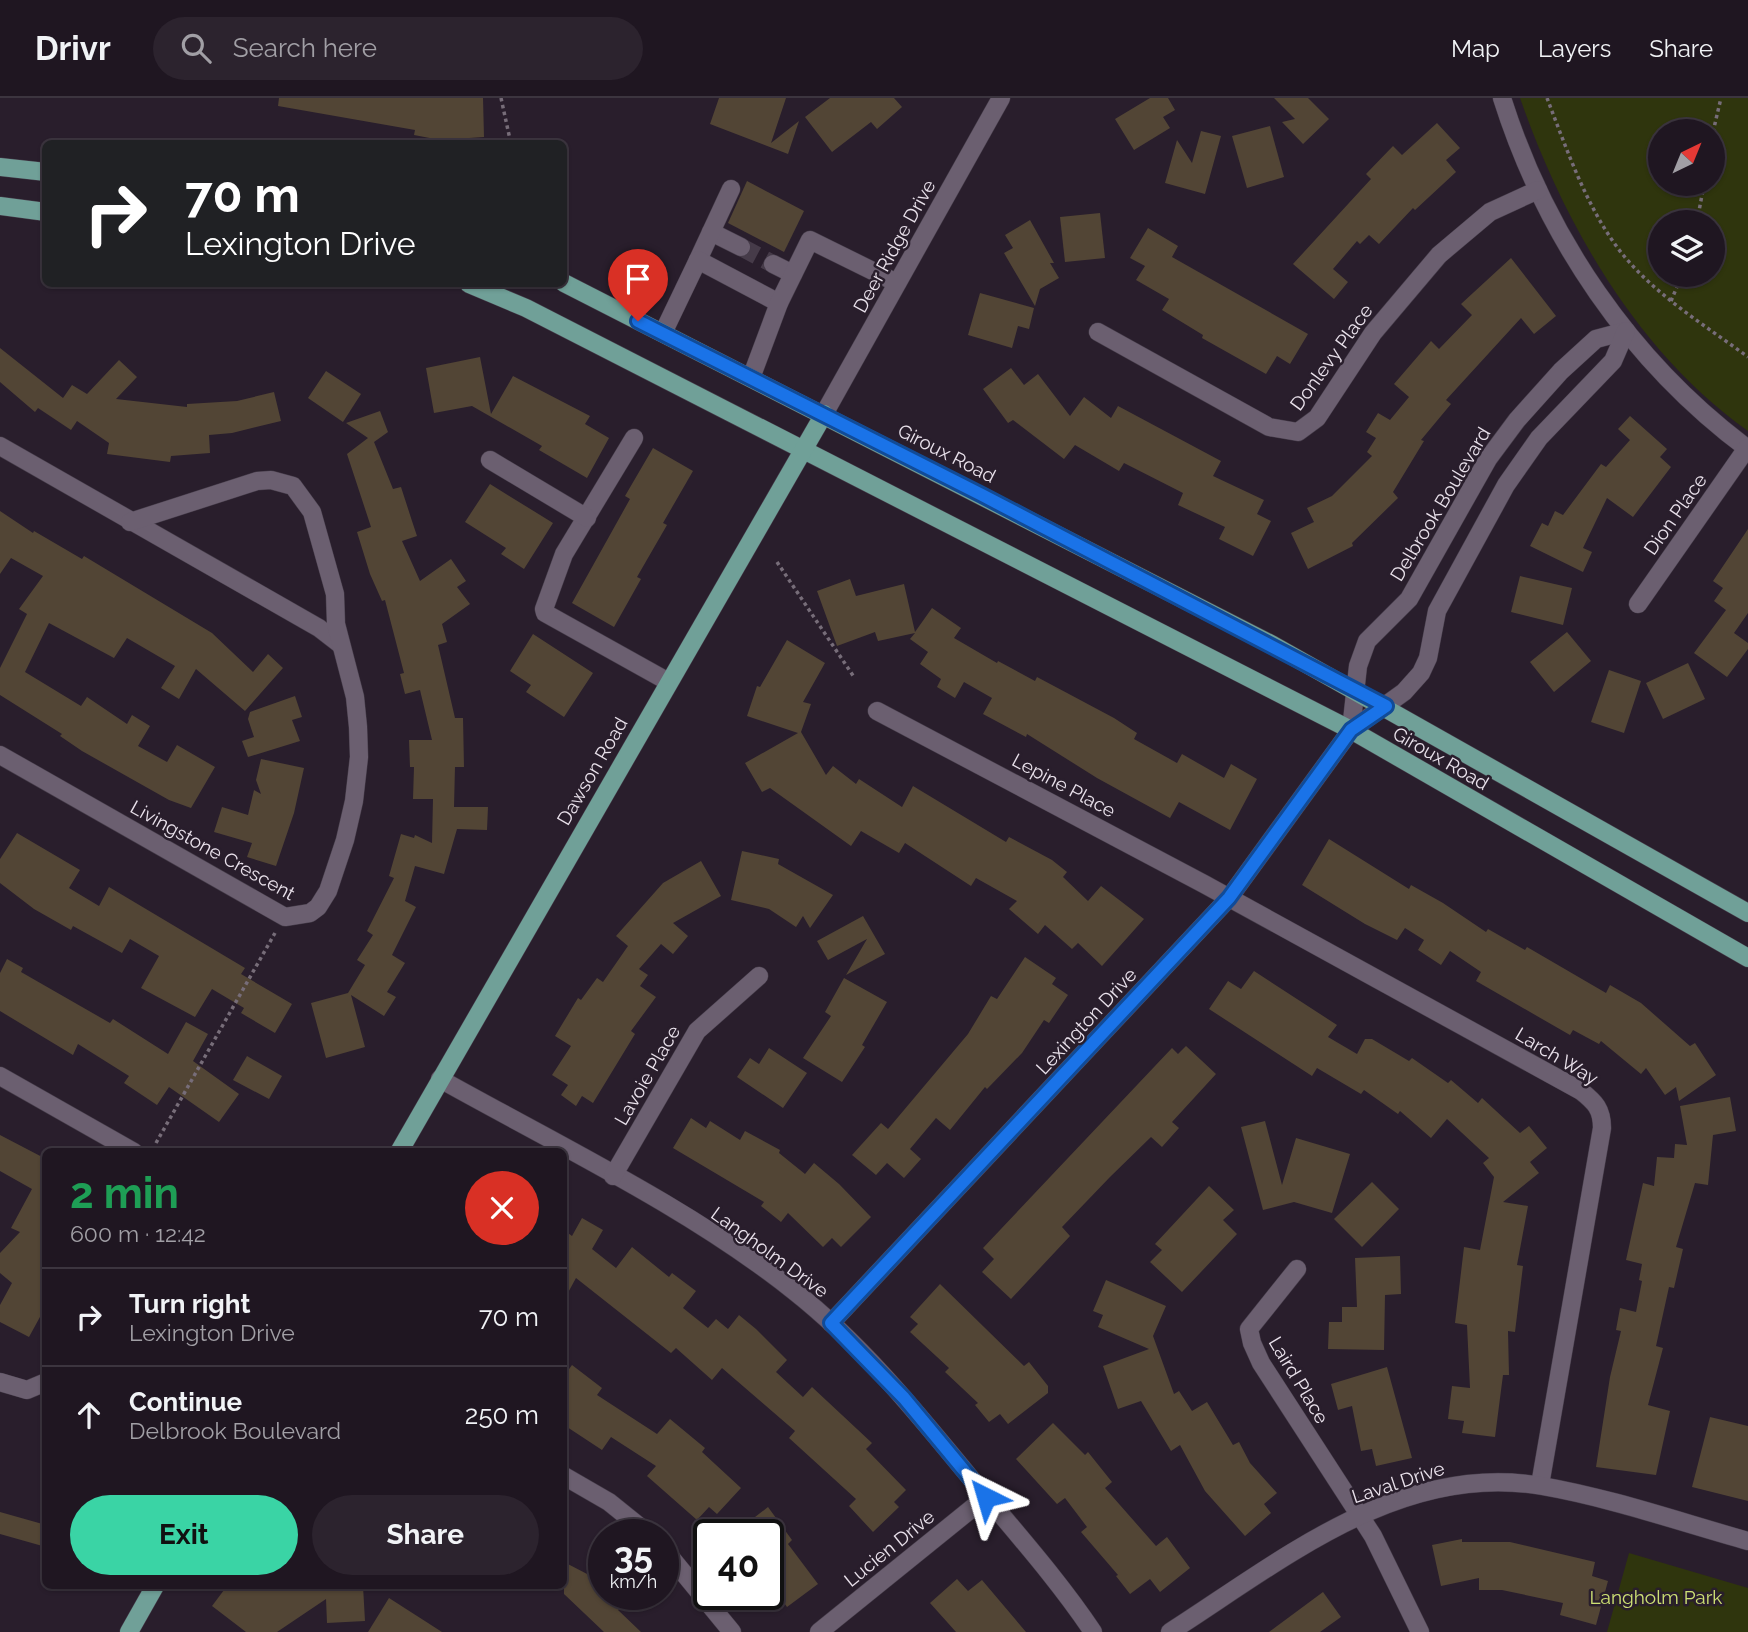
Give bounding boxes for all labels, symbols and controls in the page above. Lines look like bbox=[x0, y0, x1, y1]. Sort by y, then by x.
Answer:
search box bbox=[153, 17, 643, 80]
text: Drivr bbox=[35, 29, 111, 68]
icon: search bbox=[177, 29, 215, 67]
text: Search here bbox=[233, 33, 377, 63]
text: Map bbox=[1451, 34, 1500, 63]
text: Layers bbox=[1538, 34, 1611, 63]
text: Share bbox=[1649, 34, 1713, 63]
north arrow bbox=[1648, 119, 1726, 196]
map controls bbox=[1648, 119, 1725, 287]
text: 70 m bbox=[185, 166, 300, 223]
icon: right bbox=[70, 168, 161, 259]
street label: Deer Ridge Drive bbox=[848, 176, 940, 316]
button: layers bbox=[1648, 210, 1725, 287]
text: Lexington Drive bbox=[185, 225, 416, 262]
pin bbox=[608, 249, 668, 321]
icon: arrive bbox=[619, 260, 657, 298]
street label: Donlevy Place bbox=[1285, 300, 1377, 414]
street label: Giroux Road bbox=[894, 419, 1000, 487]
street label: Delbrook Boulevard bbox=[1385, 423, 1495, 585]
street label: Dion Place bbox=[1639, 469, 1711, 559]
street label: Dawson Road bbox=[552, 713, 632, 829]
street label: Giroux Road bbox=[1389, 722, 1493, 794]
street label: Lepine Place bbox=[1009, 749, 1119, 821]
street label: Livingstone Crescent bbox=[127, 796, 300, 905]
street label: Lexington Drive bbox=[1031, 963, 1141, 1079]
street label: Lavoie Place bbox=[610, 1021, 684, 1129]
street label: Larch Way bbox=[1512, 1023, 1602, 1089]
text: 2 min bbox=[70, 1169, 179, 1218]
button: close bbox=[465, 1171, 539, 1245]
street label: Langholm Drive bbox=[707, 1202, 833, 1302]
text: 600 m · 12:42 bbox=[70, 1220, 206, 1247]
text: Turn right bbox=[129, 1289, 250, 1319]
icon: right bbox=[70, 1298, 108, 1336]
text: 70 m bbox=[479, 1302, 539, 1332]
text: Lexington Drive bbox=[129, 1319, 295, 1346]
street label: Laird Place bbox=[1264, 1333, 1334, 1427]
text: Continue bbox=[129, 1387, 242, 1417]
icon: ahead bbox=[70, 1396, 108, 1434]
text: 250 m bbox=[465, 1400, 539, 1430]
text: Delbrook Boulevard bbox=[129, 1417, 341, 1444]
street label: Laval Drive bbox=[1349, 1457, 1447, 1507]
position arrow bbox=[949, 1460, 1023, 1534]
button: Exit bbox=[70, 1495, 298, 1575]
button: Share bbox=[312, 1495, 539, 1575]
street label: Lucien Drive bbox=[840, 1505, 938, 1591]
speed limit sign: 40 bbox=[693, 1519, 784, 1610]
text: 35 bbox=[614, 1535, 653, 1576]
text: km/h bbox=[610, 1571, 657, 1592]
park label: Langholm Park bbox=[1590, 1586, 1722, 1608]

